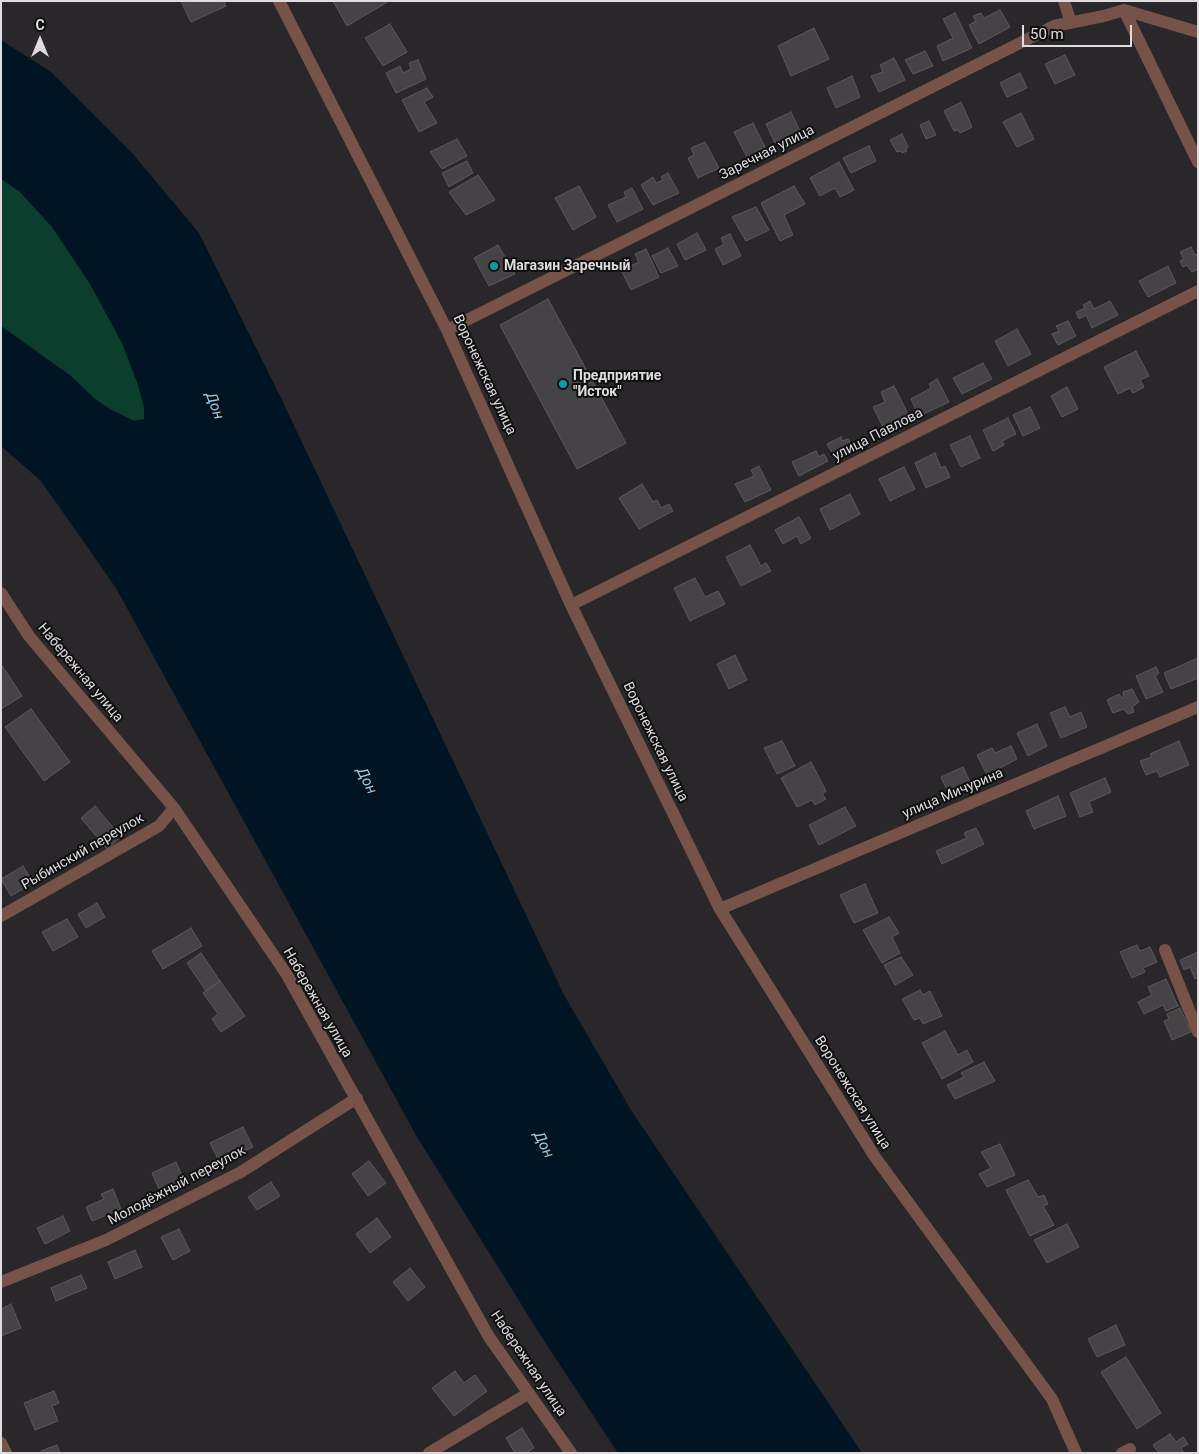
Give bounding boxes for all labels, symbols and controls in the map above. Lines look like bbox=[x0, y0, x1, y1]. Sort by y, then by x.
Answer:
north arrow bbox=[15, 15, 65, 65]
scale bar bbox=[1024, 15, 1134, 47]
text: С bbox=[35, 17, 45, 33]
text: 50 m bbox=[1030, 25, 1064, 43]
street label: Заречная улица bbox=[717, 122, 817, 184]
place label: Магазин Заречный bbox=[504, 258, 630, 274]
marker: Магазин Заречный bbox=[488, 260, 500, 272]
street label: Воронежская улица bbox=[449, 312, 519, 438]
place label: Предприятие "Исток" bbox=[573, 368, 661, 401]
marker: Предприятие "Исток" bbox=[557, 378, 569, 390]
water label: Дон bbox=[201, 390, 227, 422]
street label: улица Павлова bbox=[830, 405, 926, 465]
street label: Набережная улица bbox=[34, 620, 126, 726]
street label: Воронежская улица bbox=[619, 680, 691, 804]
water label: Дон bbox=[352, 765, 380, 797]
street label: улица Мичурина bbox=[900, 765, 1006, 823]
street label: Рыбинский переулок bbox=[19, 810, 147, 894]
street label: Набережная улица bbox=[279, 945, 355, 1061]
street label: Воронежская улица bbox=[810, 1033, 894, 1153]
water label: Дон bbox=[529, 1129, 557, 1161]
street label: Молодёжный переулок bbox=[105, 1143, 249, 1229]
street label: Набережная улица bbox=[486, 1308, 570, 1420]

